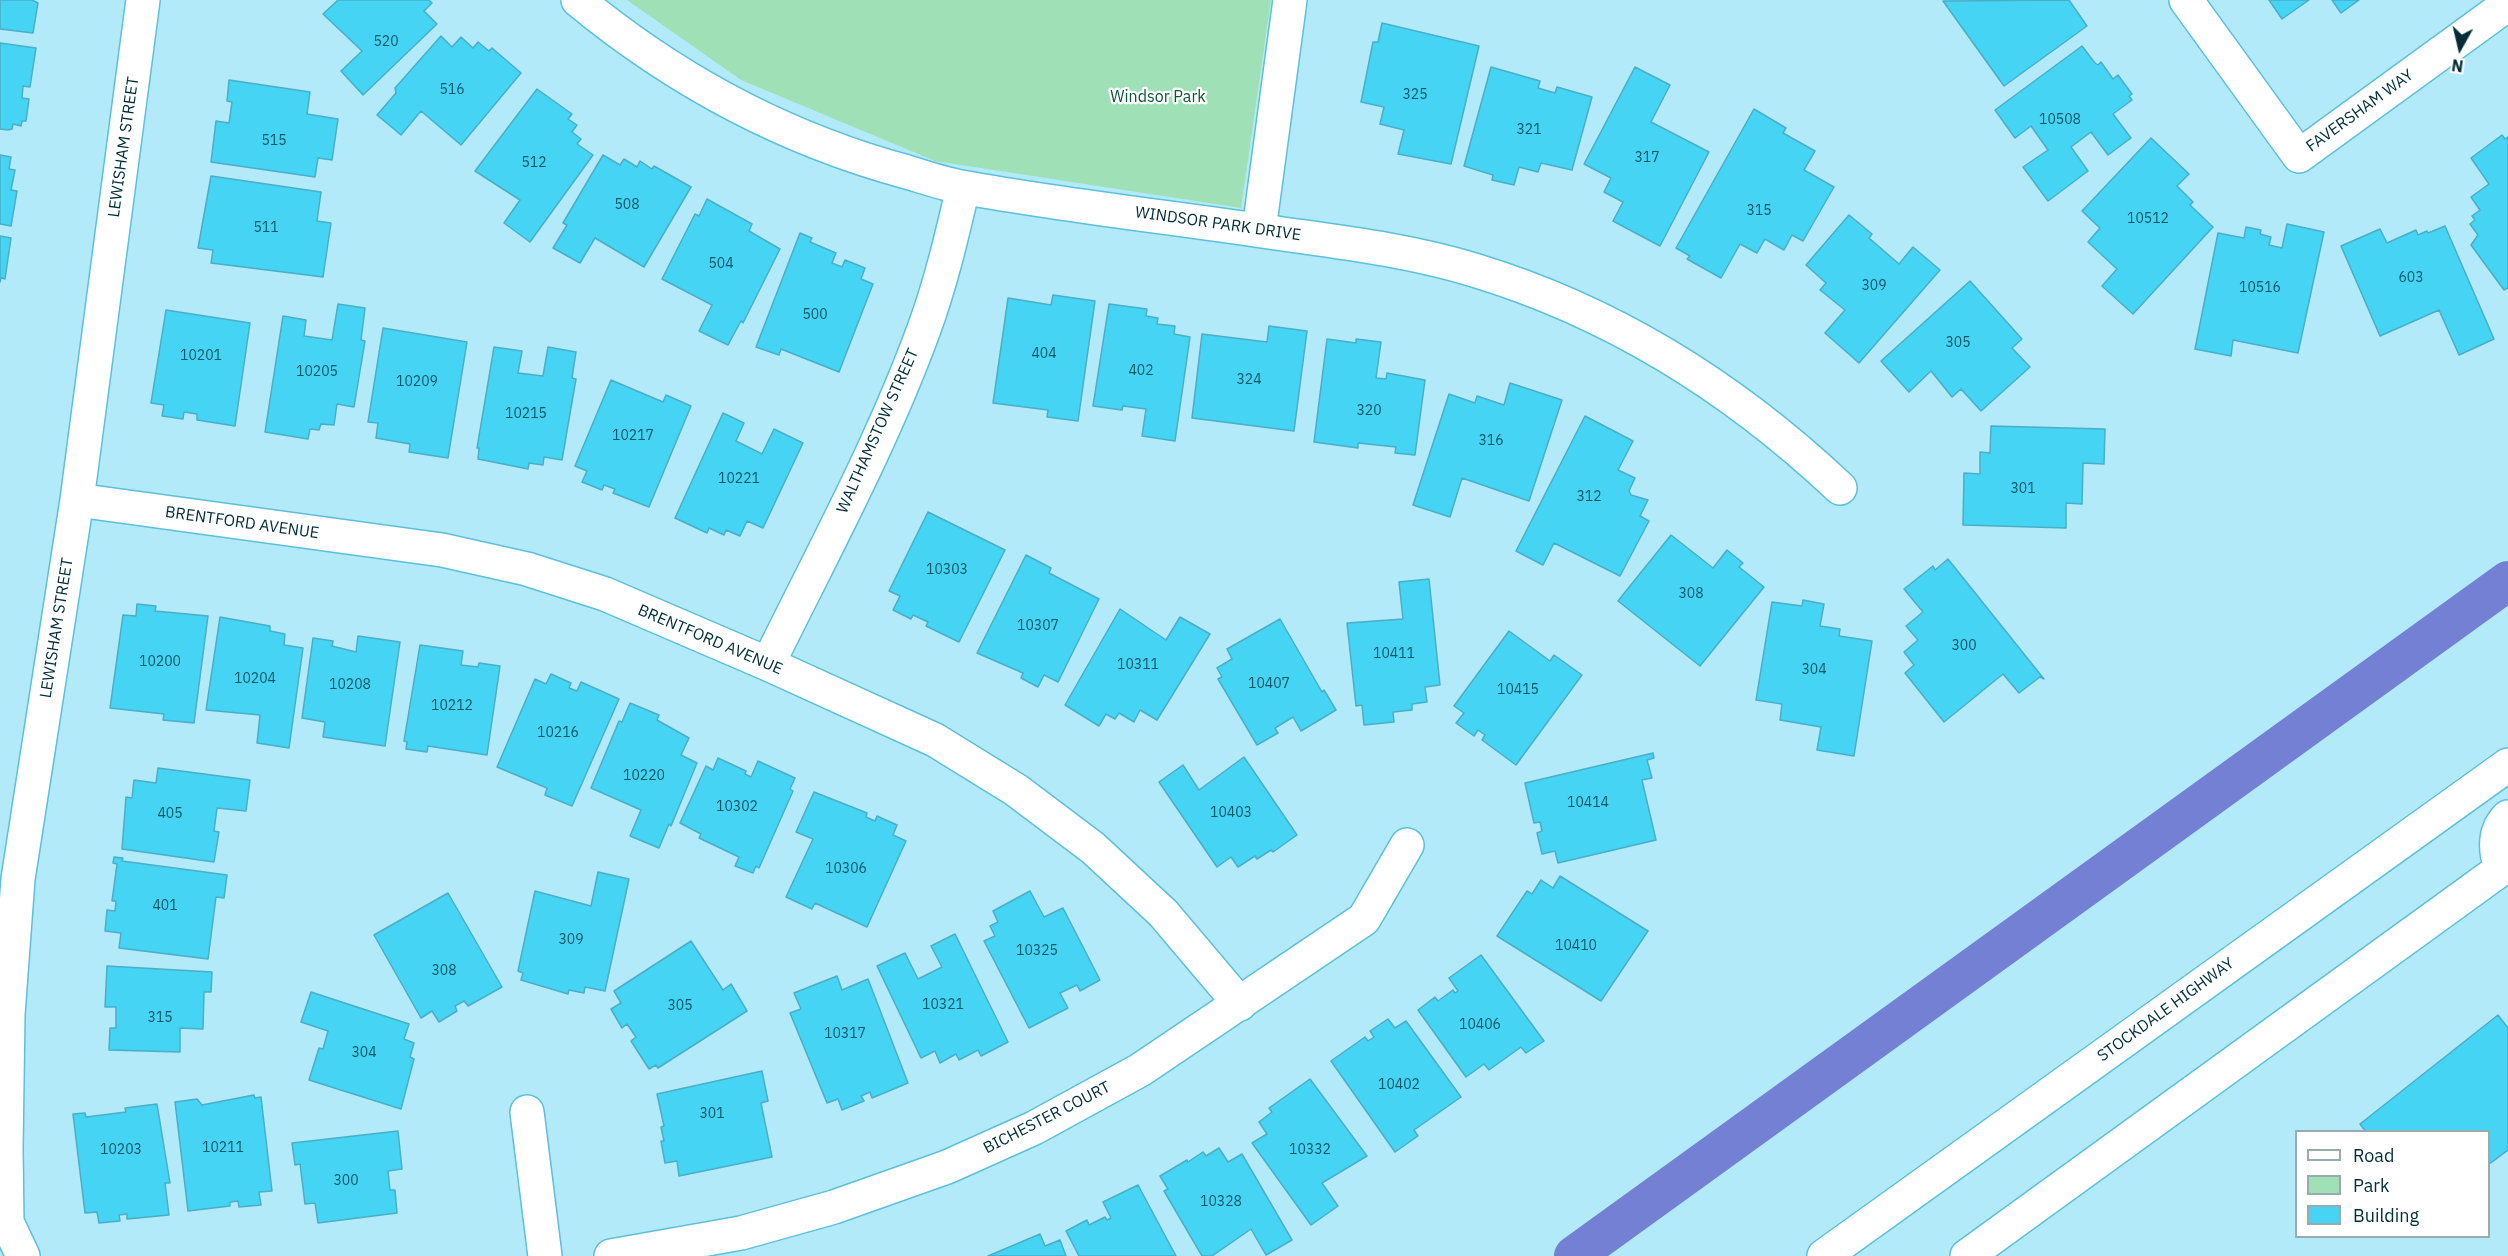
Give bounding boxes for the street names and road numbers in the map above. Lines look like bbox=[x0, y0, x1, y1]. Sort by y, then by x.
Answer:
street label: FAVERSHAM WAY bbox=[2303, 66, 2417, 156]
street label: LEWISHAM STREET bbox=[105, 75, 143, 219]
street label: WINDSOR PARK DRIVE bbox=[1134, 203, 1302, 245]
street label: WALTHAMSTOW STREET bbox=[833, 346, 923, 516]
street label: BRENTFORD AVENUE bbox=[164, 503, 320, 543]
street label: LEWISHAM STREET bbox=[36, 556, 78, 700]
street label: BRENTFORD AVENUE bbox=[635, 601, 785, 679]
street label: STOCKDALE HIGHWAY bbox=[2094, 954, 2238, 1066]
street label: BICHESTER COURT bbox=[980, 1078, 1114, 1158]

